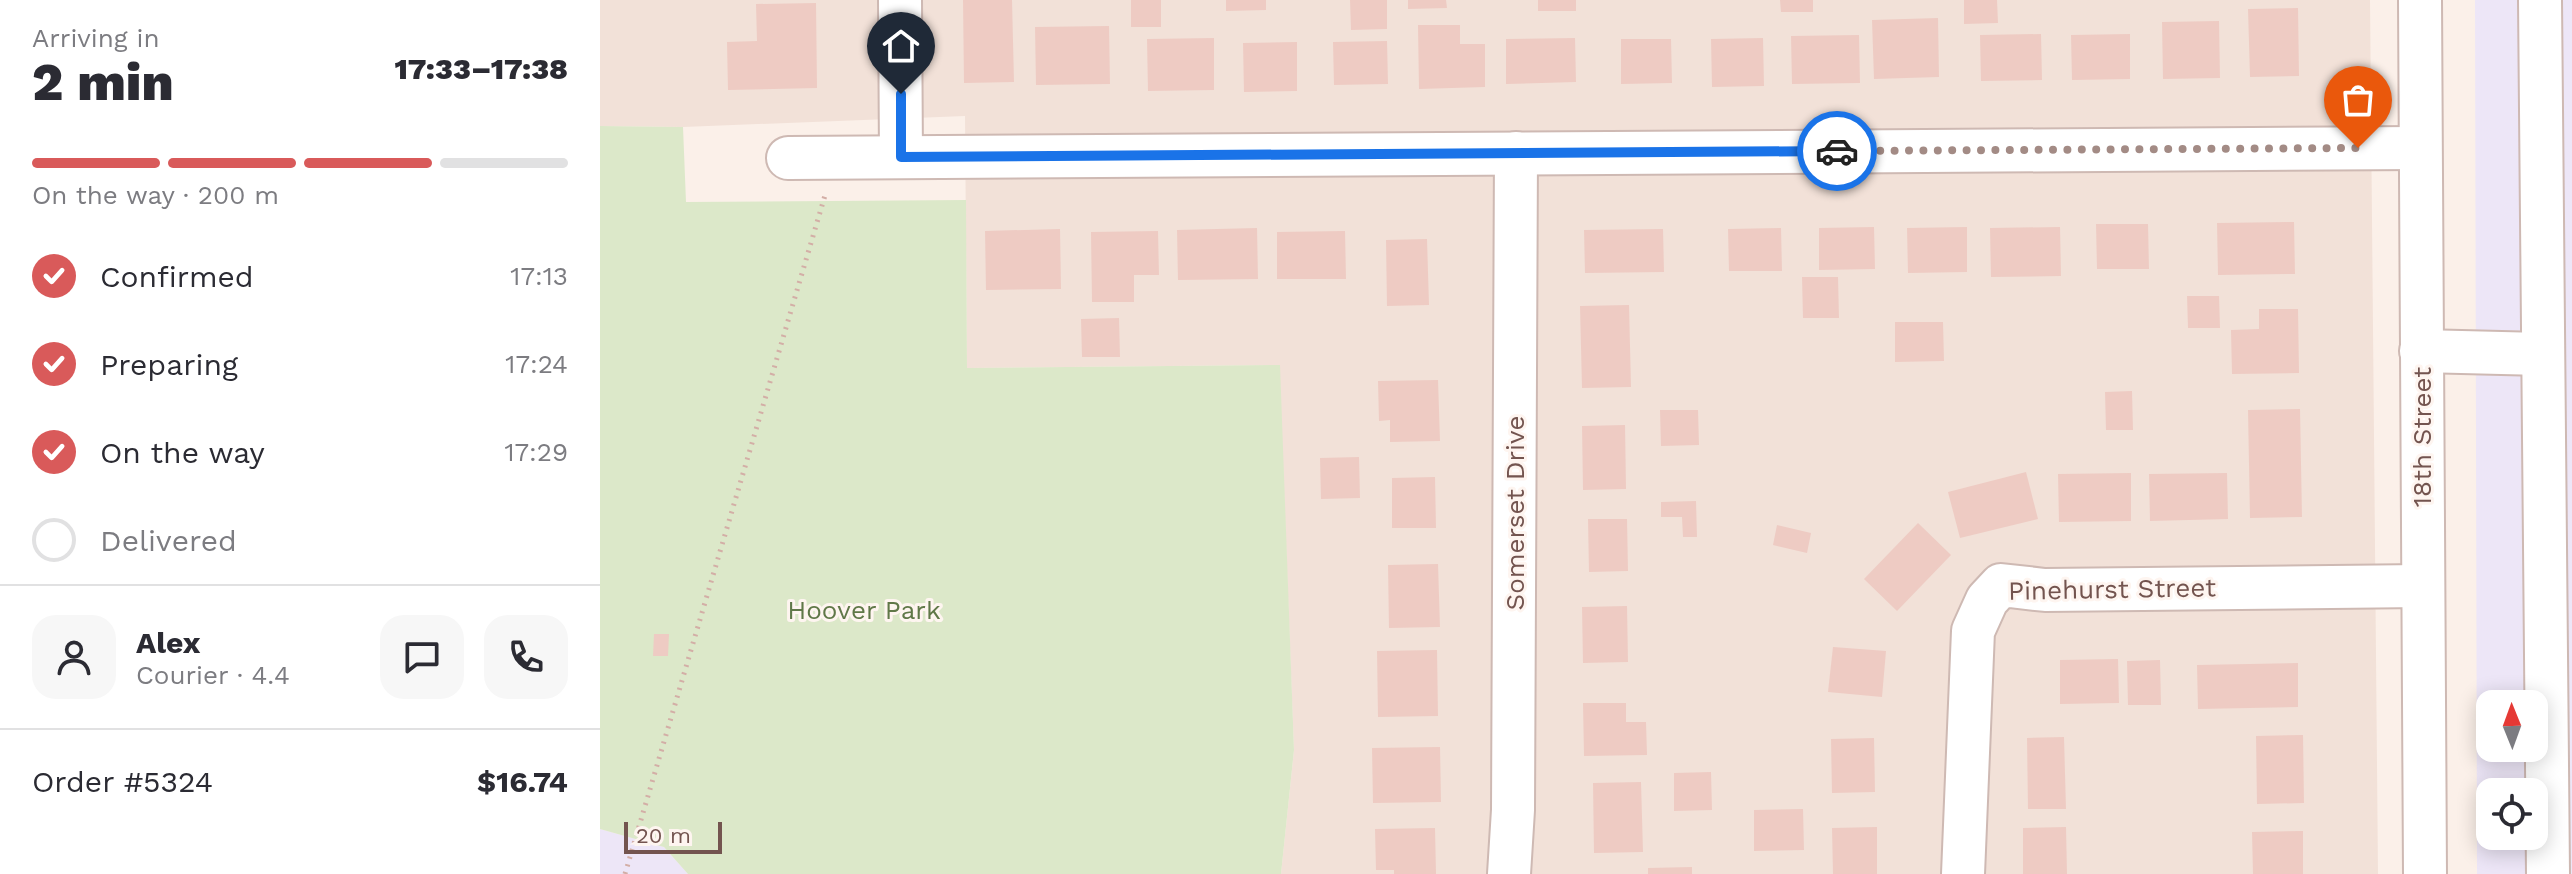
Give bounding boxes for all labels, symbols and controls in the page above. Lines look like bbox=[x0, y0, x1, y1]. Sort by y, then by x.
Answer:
pin bbox=[867, 12, 935, 94]
text: Arriving in bbox=[32, 23, 160, 53]
icon: home bbox=[879, 24, 923, 68]
text: 17:33–17:38 bbox=[394, 51, 568, 86]
text: 2 min bbox=[32, 52, 174, 113]
pin bbox=[2324, 66, 2392, 148]
icon: bag bbox=[2336, 78, 2380, 122]
courier bbox=[1797, 111, 1877, 191]
icon: car bbox=[1815, 129, 1859, 173]
text: On the way · 200 m bbox=[32, 180, 279, 210]
icon: check bbox=[32, 254, 76, 298]
text: Confirmed bbox=[100, 259, 254, 294]
text: 17:13 bbox=[510, 261, 568, 291]
icon: check bbox=[32, 342, 76, 386]
text: Preparing bbox=[100, 347, 238, 382]
text: 17:24 bbox=[505, 349, 568, 379]
street label: 18th Street bbox=[2407, 367, 2437, 507]
street label: Somerset Drive bbox=[1500, 416, 1530, 610]
icon: check bbox=[32, 430, 76, 474]
text: On the way bbox=[100, 435, 265, 470]
text: 17:29 bbox=[504, 437, 568, 467]
text: Delivered bbox=[100, 523, 237, 558]
street label: Pinehurst Street bbox=[2008, 572, 2216, 606]
park label: Hoover Park bbox=[787, 595, 941, 625]
button: person bbox=[32, 615, 116, 699]
button: chat bbox=[380, 615, 464, 699]
button: phone bbox=[484, 615, 568, 699]
text: Alex bbox=[136, 625, 200, 660]
text: Courier · 4.4 bbox=[136, 660, 290, 690]
north arrow bbox=[2476, 690, 2548, 762]
map controls bbox=[2476, 690, 2548, 850]
text: Order #5324 bbox=[32, 764, 213, 799]
text: $16.74 bbox=[477, 764, 568, 799]
button: locate bbox=[2476, 778, 2548, 850]
scale bar bbox=[624, 818, 722, 854]
text: 20 m bbox=[636, 823, 691, 848]

